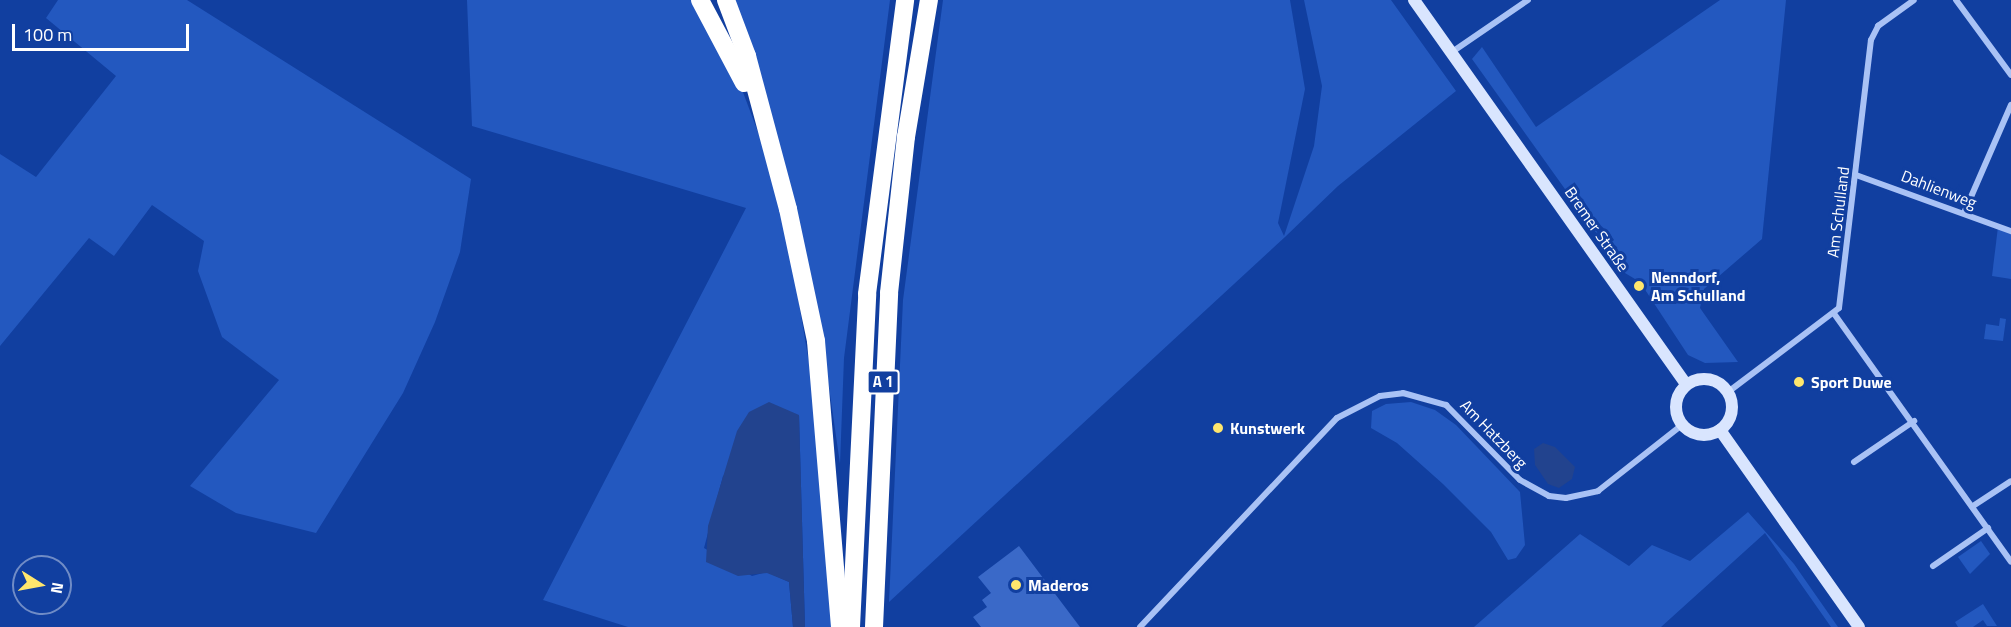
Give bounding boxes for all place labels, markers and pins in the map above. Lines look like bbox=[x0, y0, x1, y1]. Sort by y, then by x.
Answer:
place label: Nenndorf, Am Schulland bbox=[1651, 267, 1746, 305]
marker: Nenndorf, Am Schulland bbox=[1632, 279, 1646, 293]
place label: Sport Duwe bbox=[1811, 372, 1892, 392]
marker: Sport Duwe bbox=[1792, 375, 1806, 389]
place label: Kunstwerk bbox=[1230, 418, 1305, 438]
marker: Kunstwerk bbox=[1211, 421, 1225, 435]
place label: Maderos bbox=[1028, 575, 1089, 595]
marker: Maderos bbox=[1009, 578, 1023, 592]

